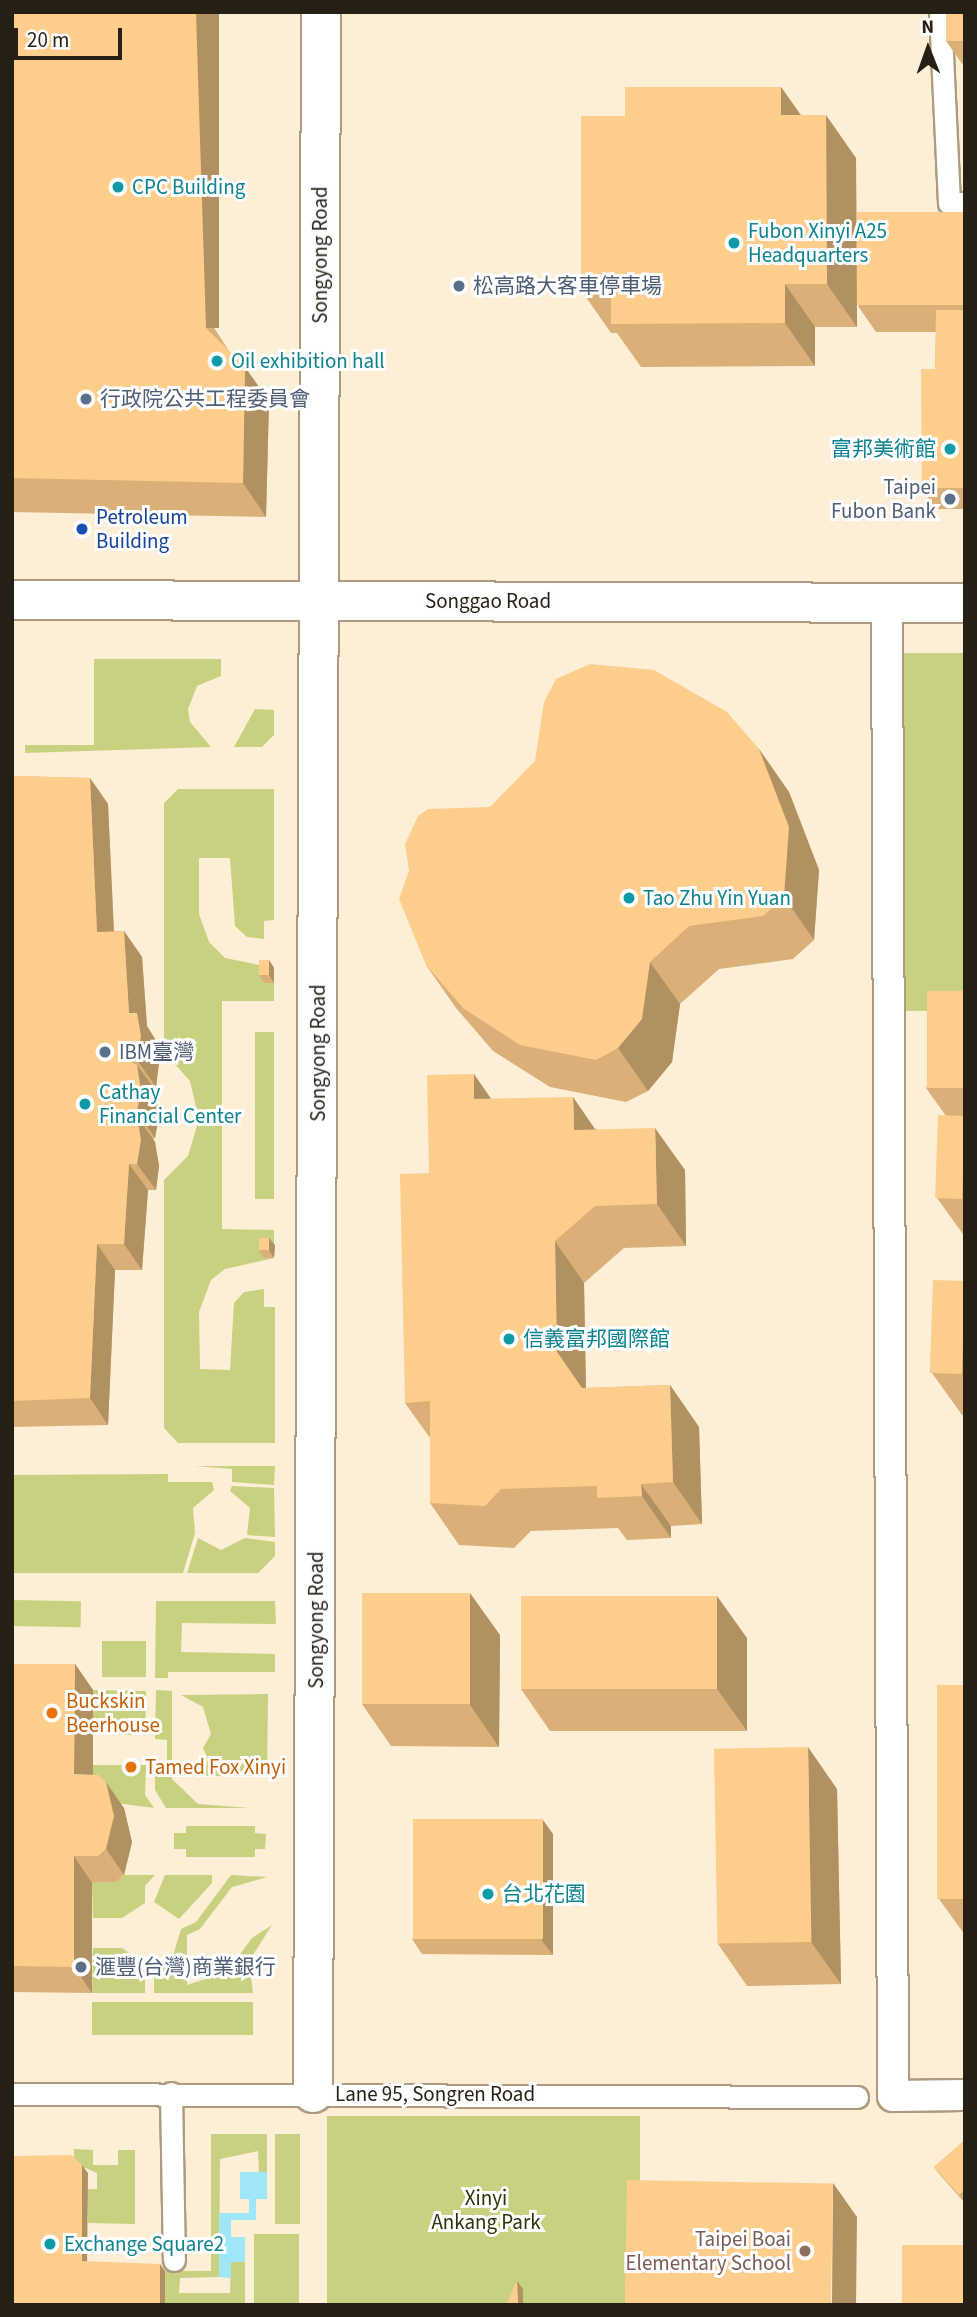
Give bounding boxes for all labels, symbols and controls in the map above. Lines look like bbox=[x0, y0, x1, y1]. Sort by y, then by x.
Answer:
scale bar bbox=[18, 14, 126, 58]
north arrow bbox=[893, 14, 963, 84]
text: N bbox=[921, 14, 934, 41]
text: 20 m bbox=[27, 25, 69, 55]
place label: CPC Building bbox=[132, 174, 245, 200]
marker: CPC Building bbox=[110, 179, 126, 195]
street label: Songyong Road bbox=[307, 186, 333, 324]
place label: Fubon Xinyi A25 Headquarters bbox=[748, 218, 887, 268]
marker: Fubon Xinyi A25 Headquarters bbox=[726, 235, 742, 251]
place label: 松高路大客車停車場 bbox=[473, 273, 662, 299]
marker: 松高路大客車停車場 bbox=[451, 278, 467, 294]
place label: Oil exhibition hall bbox=[231, 348, 385, 374]
marker: Oil exhibition hall bbox=[209, 353, 225, 369]
place label: 行政院公共工程委員會 bbox=[100, 386, 310, 412]
marker: 行政院公共工程委員會 bbox=[78, 391, 94, 407]
place label: 富邦美術館 bbox=[831, 436, 936, 462]
marker: 富邦美術館 bbox=[942, 441, 958, 457]
place label: Taipei Fubon Bank bbox=[831, 474, 936, 524]
marker: Taipei Fubon Bank bbox=[942, 491, 958, 507]
place label: Petroleum Building bbox=[96, 504, 188, 554]
marker: Petroleum Building bbox=[74, 521, 90, 537]
street label: Songgao Road bbox=[425, 588, 551, 614]
place label: Tao Zhu Yin Yuan bbox=[643, 885, 791, 911]
marker: Tao Zhu Yin Yuan bbox=[621, 890, 637, 906]
street label: Songyong Road bbox=[305, 984, 331, 1122]
place label: IBM臺灣 bbox=[119, 1039, 194, 1065]
marker: IBM臺灣 bbox=[97, 1044, 113, 1060]
place label: Cathay Financial Center bbox=[99, 1079, 241, 1129]
marker: Cathay Financial Center bbox=[77, 1096, 93, 1112]
place label: 信義富邦國際館 bbox=[523, 1326, 670, 1352]
marker: 信義富邦國際館 bbox=[501, 1331, 517, 1347]
street label: Songyong Road bbox=[303, 1551, 329, 1689]
place label: Buckskin Beerhouse bbox=[66, 1688, 160, 1738]
marker: Buckskin Beerhouse bbox=[44, 1705, 60, 1721]
place label: Tamed Fox Xinyi bbox=[145, 1754, 286, 1780]
marker: Tamed Fox Xinyi bbox=[123, 1759, 139, 1775]
place label: 台北花園 bbox=[502, 1881, 586, 1907]
marker: 台北花園 bbox=[480, 1886, 496, 1902]
place label: 滙豐(台灣)商業銀行 bbox=[95, 1954, 276, 1980]
marker: 滙豐(台灣)商業銀行 bbox=[73, 1959, 89, 1975]
street label: Lane 95, Songren Road bbox=[335, 2081, 535, 2107]
park label: Xinyi Ankang Park bbox=[431, 2185, 541, 2235]
place label: Taipei Boai Elementary School bbox=[625, 2226, 791, 2276]
place label: Exchange Square2 bbox=[64, 2231, 224, 2257]
marker: Exchange Square2 bbox=[42, 2236, 58, 2252]
marker: Taipei Boai Elementary School bbox=[797, 2243, 813, 2259]

